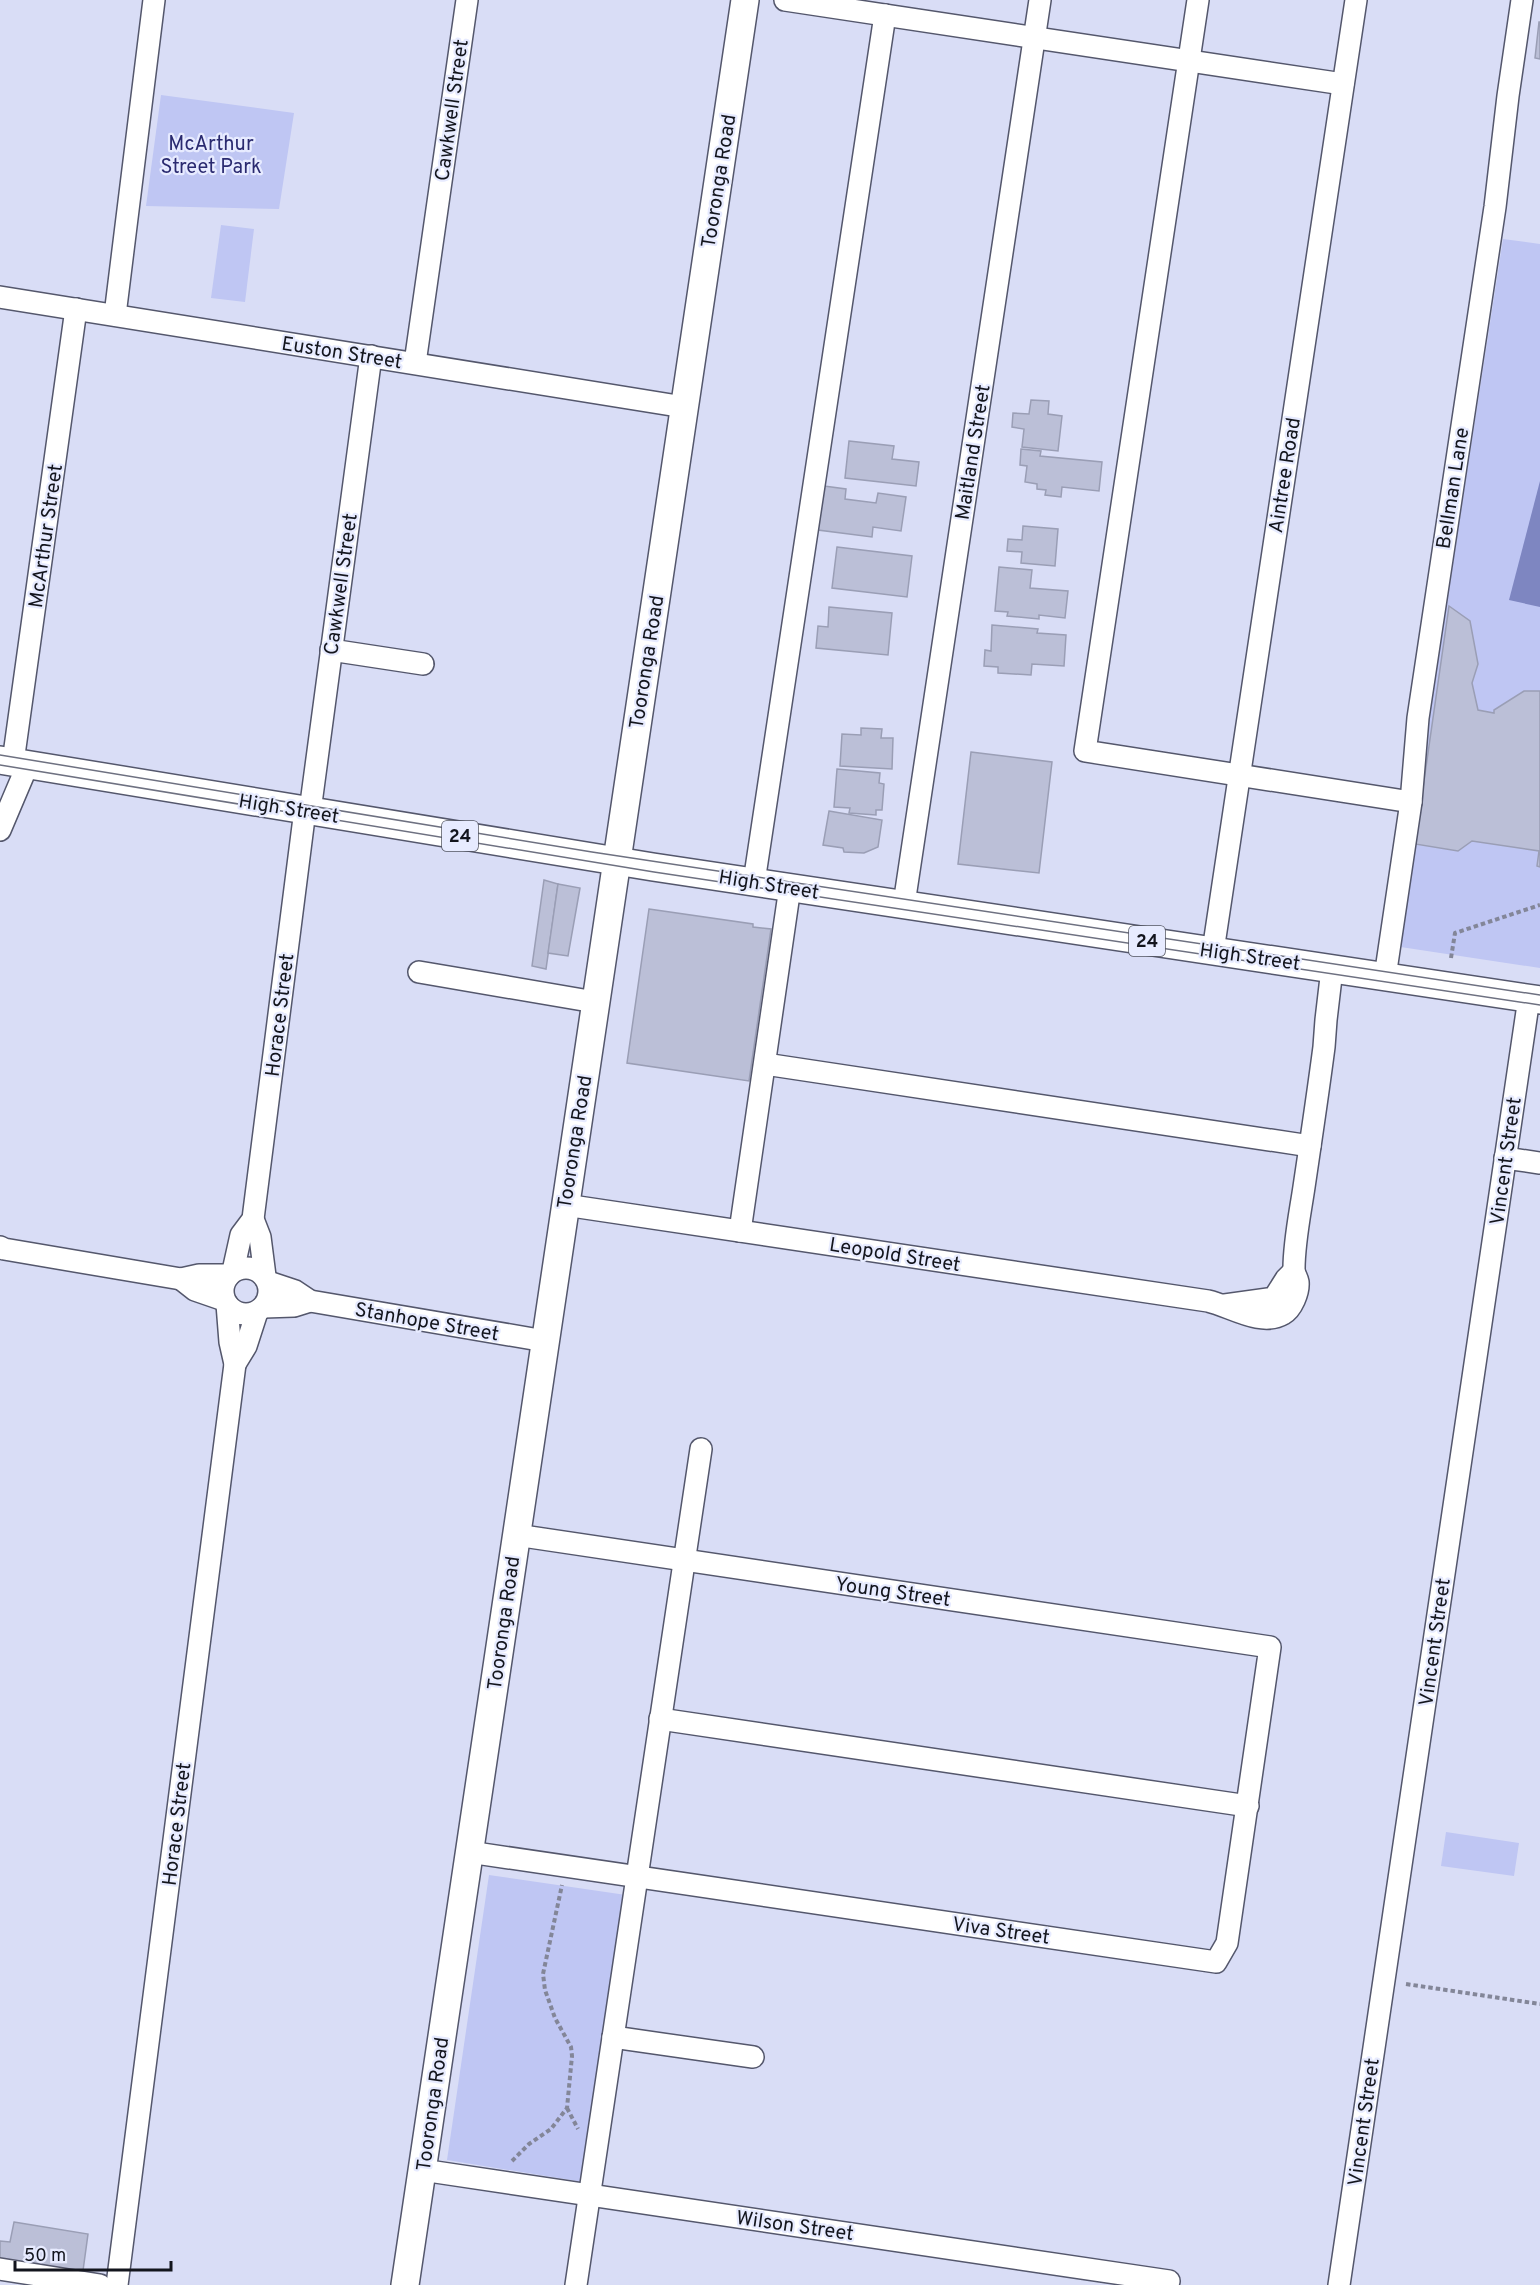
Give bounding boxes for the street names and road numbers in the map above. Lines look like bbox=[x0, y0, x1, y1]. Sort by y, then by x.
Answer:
street label: Cawkwell Street bbox=[430, 38, 476, 183]
street label: Tooronga Road bbox=[697, 112, 743, 250]
street label: Euston Street bbox=[279, 332, 404, 376]
street label: Maitland Street bbox=[950, 383, 998, 522]
street label: Aintree Road bbox=[1264, 416, 1308, 535]
street label: Bellman Lane bbox=[1432, 426, 1476, 551]
street label: McArthur Street bbox=[24, 463, 70, 610]
street label: Cawkwell Street bbox=[319, 512, 365, 657]
street label: Tooronga Road bbox=[625, 593, 671, 731]
street label: High Street bbox=[237, 789, 341, 831]
road number: 24 bbox=[442, 821, 478, 851]
street label: High Street bbox=[717, 865, 821, 907]
road number: 24 bbox=[1129, 926, 1165, 956]
street label: High Street bbox=[1198, 938, 1302, 978]
street label: Horace Street bbox=[261, 952, 301, 1078]
street label: Tooronga Road bbox=[553, 1073, 599, 1211]
street label: Vincent Street bbox=[1485, 1096, 1529, 1227]
street label: Leopold Street bbox=[827, 1233, 962, 1279]
street label: Stanhope Street bbox=[353, 1297, 501, 1348]
street label: Tooronga Road bbox=[483, 1555, 527, 1692]
street label: Young Street bbox=[833, 1572, 952, 1614]
street label: Vincent Street bbox=[1414, 1577, 1458, 1708]
street label: Horace Street bbox=[158, 1761, 198, 1887]
street label: Viva Street bbox=[950, 1912, 1051, 1952]
street label: Tooronga Road bbox=[412, 2036, 456, 2173]
street label: Vincent Street bbox=[1343, 2057, 1387, 2188]
street label: Wilson Street bbox=[734, 2206, 855, 2248]

